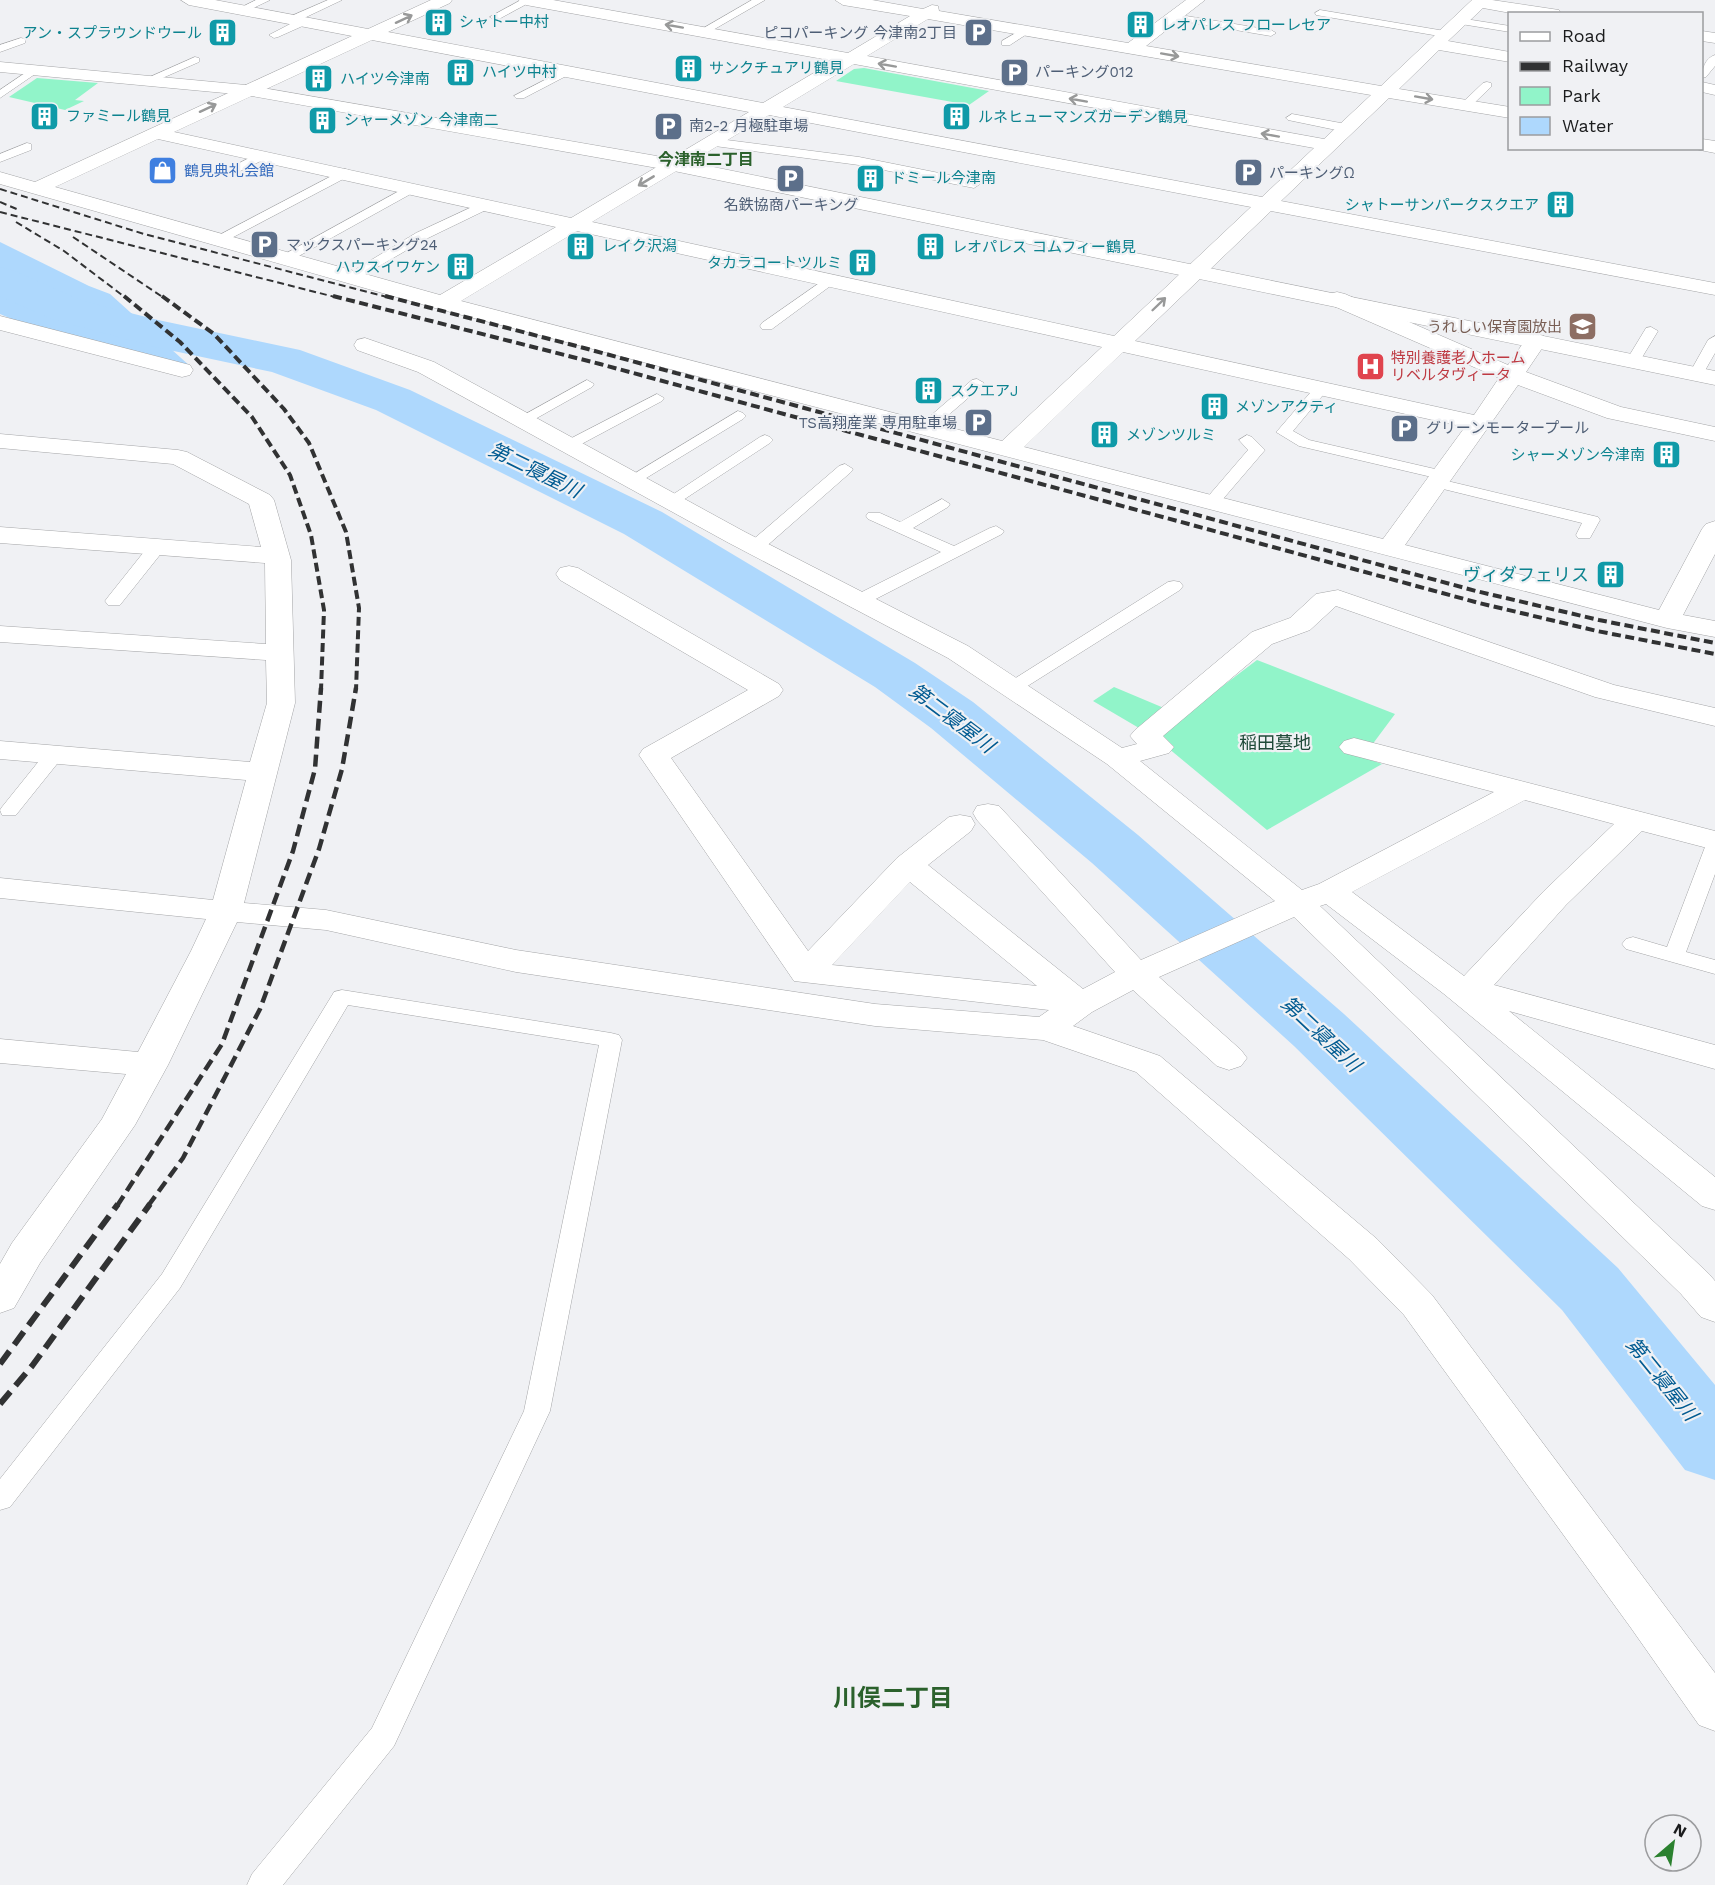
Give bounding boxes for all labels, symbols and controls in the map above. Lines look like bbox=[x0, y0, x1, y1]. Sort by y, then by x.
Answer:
building icon: シャトー中村 bbox=[422, 6, 454, 38]
building icon: レオパレス フローレセア bbox=[1124, 9, 1156, 41]
one-way arrow bbox=[395, 12, 413, 24]
legend bbox=[1508, 12, 1703, 150]
place label: シャトー中村 bbox=[459, 13, 549, 31]
place label: レオパレス フローレセア bbox=[1161, 16, 1331, 34]
building icon: アン・スプラウンドウール bbox=[207, 17, 239, 49]
parking icon: ピコパーキング 今津南2丁目 bbox=[962, 17, 994, 49]
one-way arrow bbox=[665, 21, 684, 32]
place label: アン・スプラウンドウール bbox=[23, 24, 202, 42]
place label: ピコパーキング 今津南2丁目 bbox=[764, 24, 957, 42]
text: Road bbox=[1562, 25, 1606, 46]
one-way arrow bbox=[1160, 50, 1179, 61]
building icon: サンクチュアリ鶴見 bbox=[672, 52, 704, 84]
text: Railway bbox=[1562, 55, 1629, 76]
building icon: ハイツ中村 bbox=[445, 56, 477, 88]
parking icon: パーキング012 bbox=[998, 56, 1030, 88]
place label: サンクチュアリ鶴見 bbox=[709, 59, 844, 77]
one-way arrow bbox=[877, 59, 897, 70]
building icon: ハイツ今津南 bbox=[303, 63, 335, 95]
place label: ハイツ中村 bbox=[482, 63, 557, 81]
place label: パーキング012 bbox=[1035, 63, 1133, 81]
place label: ハイツ今津南 bbox=[340, 70, 430, 88]
text: Park bbox=[1562, 85, 1601, 106]
one-way arrow bbox=[1414, 93, 1434, 104]
one-way arrow bbox=[1069, 94, 1089, 105]
building icon: ファミール鶴見 bbox=[29, 100, 61, 132]
building icon: ルネヒューマンズガーデン鶴見 bbox=[941, 101, 973, 133]
one-way arrow bbox=[198, 102, 216, 114]
building icon: シャーメゾン 今津南二 bbox=[307, 104, 339, 136]
place label: ファミール鶴見 bbox=[66, 107, 171, 125]
place label: ルネヒューマンズガーデン鶴見 bbox=[978, 108, 1188, 126]
parking icon: 南2-2 月極駐車場 bbox=[652, 110, 684, 142]
place label: シャーメゾン 今津南二 bbox=[344, 111, 499, 129]
text: Water bbox=[1562, 115, 1614, 136]
place label: 南2-2 月極駐車場 bbox=[689, 117, 808, 135]
one-way arrow bbox=[1261, 129, 1281, 140]
district label: 今津南二丁目 bbox=[658, 150, 754, 169]
shop icon: 鶴見典礼会館 bbox=[147, 155, 179, 187]
parking icon: パーキングΩ bbox=[1232, 157, 1264, 189]
place label: 鶴見典礼会館 bbox=[184, 162, 274, 180]
parking icon: 名鉄協商パーキング bbox=[775, 162, 807, 194]
building icon: ドミール今津南 bbox=[854, 162, 886, 194]
place label: パーキングΩ bbox=[1269, 164, 1355, 182]
place label: ドミール今津南 bbox=[891, 169, 996, 187]
one-way arrow bbox=[638, 175, 655, 187]
building icon: シャトーサンパークスクエア bbox=[1544, 189, 1576, 221]
place label: 名鉄協商パーキング bbox=[724, 196, 858, 214]
place label: シャトーサンパークスクエア bbox=[1345, 196, 1539, 214]
parking icon: マックスパーキング24 bbox=[249, 229, 281, 261]
building icon: レイク沢潟 bbox=[565, 230, 597, 262]
building icon: レオパレス コムフィー鶴見 bbox=[915, 231, 947, 263]
place label: マックスパーキング24 bbox=[286, 236, 438, 254]
place label: レイク沢潟 bbox=[602, 237, 677, 255]
place label: レオパレス コムフィー鶴見 bbox=[952, 238, 1136, 256]
building icon: タカラコートツルミ bbox=[847, 247, 879, 279]
building icon: ハウスイワケン bbox=[445, 251, 477, 283]
place label: タカラコートツルミ bbox=[707, 254, 842, 272]
place label: ハウスイワケン bbox=[335, 258, 440, 276]
one-way arrow bbox=[1152, 297, 1167, 312]
school or university icon: うれしい保育園放出 bbox=[1567, 311, 1599, 343]
place label: うれしい保育園放出 bbox=[1427, 318, 1562, 336]
place label: 特別養護老人ホーム リベルタヴィータ bbox=[1391, 349, 1526, 384]
hospital icon: 特別養護老人ホーム リベルタヴィータ bbox=[1354, 351, 1386, 383]
building icon: スクエアJ bbox=[913, 375, 945, 407]
place label: スクエアJ bbox=[950, 382, 1019, 400]
building icon: メゾンアクティ bbox=[1198, 391, 1230, 423]
place label: メゾンアクティ bbox=[1235, 398, 1338, 416]
parking icon: TS高翔産業 専用駐車場 bbox=[962, 407, 994, 439]
parking icon: グリーンモータープール bbox=[1389, 412, 1421, 444]
place label: TS高翔産業 専用駐車場 bbox=[799, 414, 957, 432]
building icon: メゾンツルミ bbox=[1089, 419, 1121, 451]
place label: グリーンモータープール bbox=[1426, 419, 1589, 437]
place label: メゾンツルミ bbox=[1126, 426, 1216, 444]
water label: 第二寝屋川 bbox=[485, 437, 587, 504]
building icon: シャーメゾン今津南 bbox=[1650, 439, 1682, 471]
place label: シャーメゾン今津南 bbox=[1511, 446, 1645, 464]
building icon: ヴィダフェリス bbox=[1594, 559, 1626, 591]
place label: ヴィダフェリス bbox=[1463, 564, 1589, 585]
water label: 第二寝屋川 bbox=[905, 678, 1001, 759]
park label: 稲田墓地 bbox=[1239, 732, 1311, 753]
water label: 第二寝屋川 bbox=[1276, 991, 1367, 1078]
water label: 第二寝屋川 bbox=[1621, 1333, 1704, 1427]
district label: 川俣二丁目 bbox=[833, 1684, 953, 1712]
north arrow bbox=[1643, 1813, 1703, 1873]
text: N bbox=[1670, 1819, 1690, 1842]

